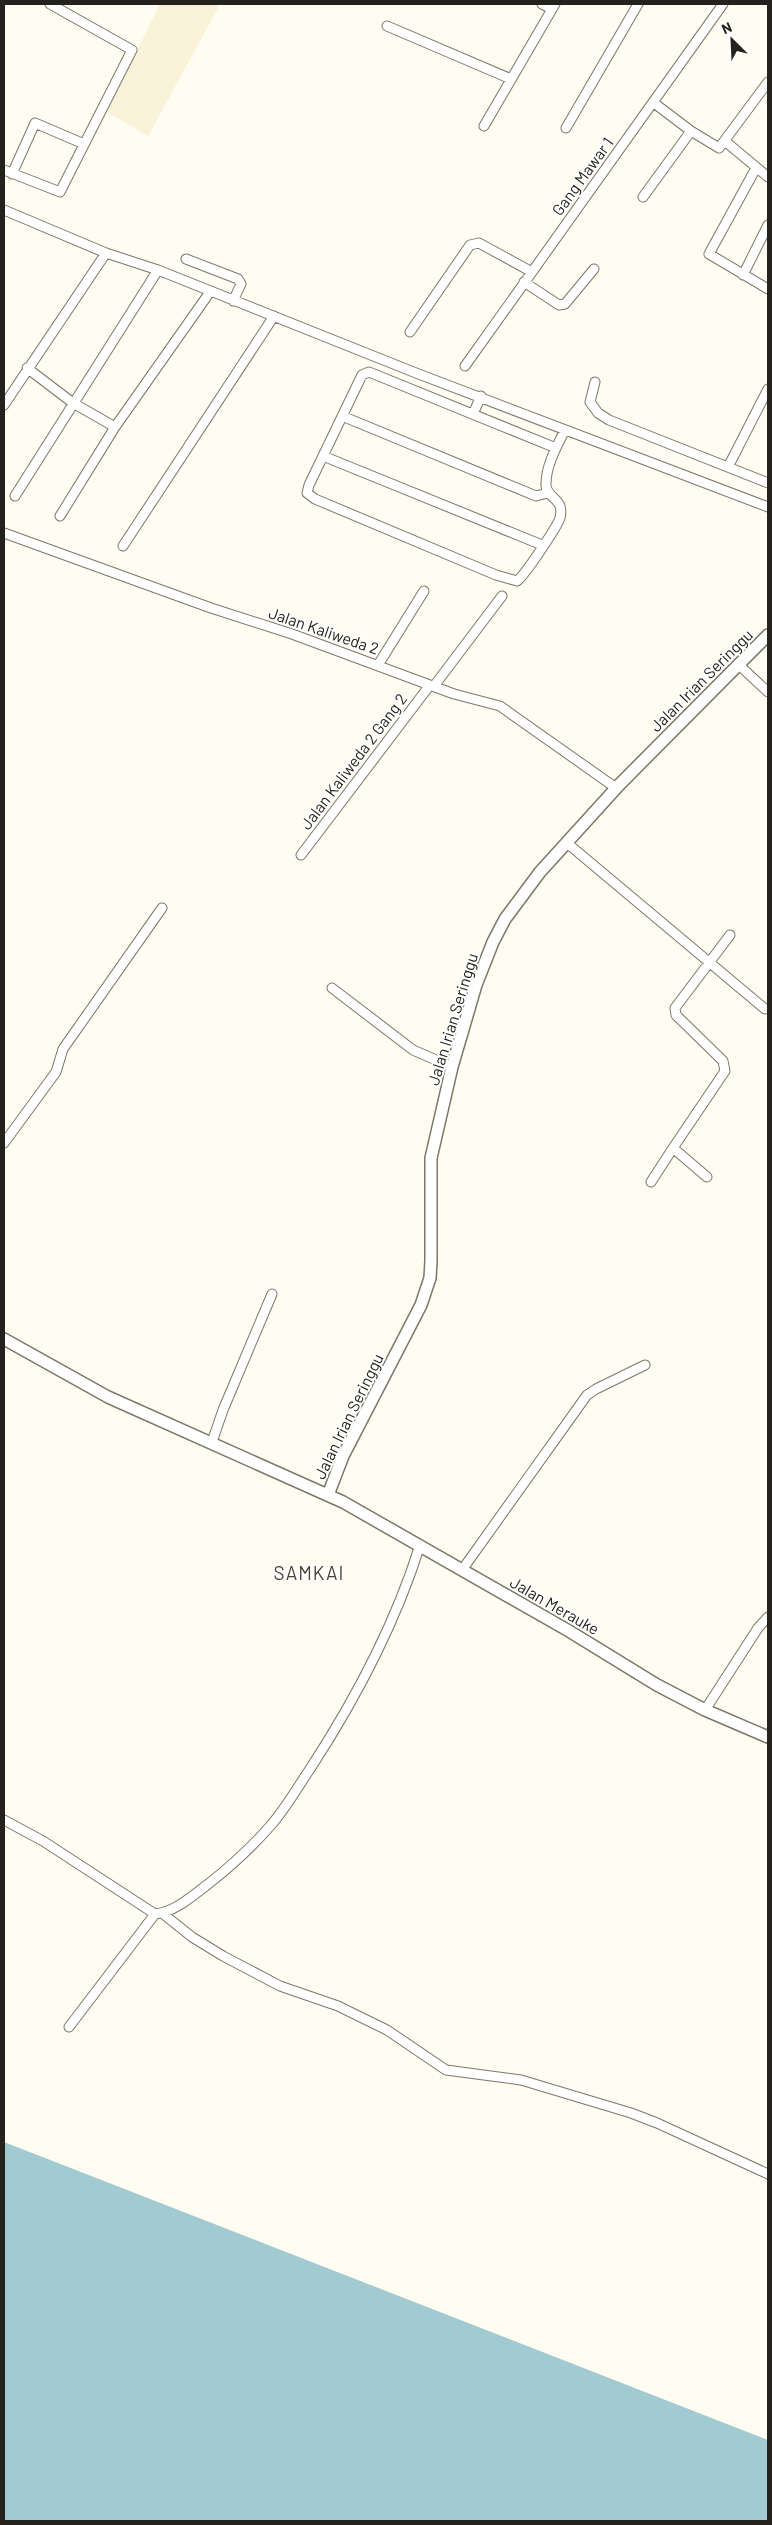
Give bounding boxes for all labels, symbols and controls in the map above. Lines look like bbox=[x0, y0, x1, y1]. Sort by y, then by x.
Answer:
north arrow bbox=[707, 15, 757, 65]
text: N bbox=[719, 18, 734, 37]
street label: Gang Mawar 1 bbox=[547, 133, 617, 219]
street label: Jalan Kaliweda 2 bbox=[266, 602, 382, 658]
street label: Jalan Irian Seringgu bbox=[646, 625, 756, 735]
street label: Jalan Kaliweda 2 Gang 2 bbox=[296, 689, 410, 833]
street label: Jalan Irian Seringgu bbox=[423, 951, 481, 1087]
street label: Jalan Irian Seringgu bbox=[309, 1350, 387, 1482]
district label: SAMKAI bbox=[274, 1561, 344, 1584]
street label: Jalan Merauke bbox=[507, 1572, 603, 1638]

